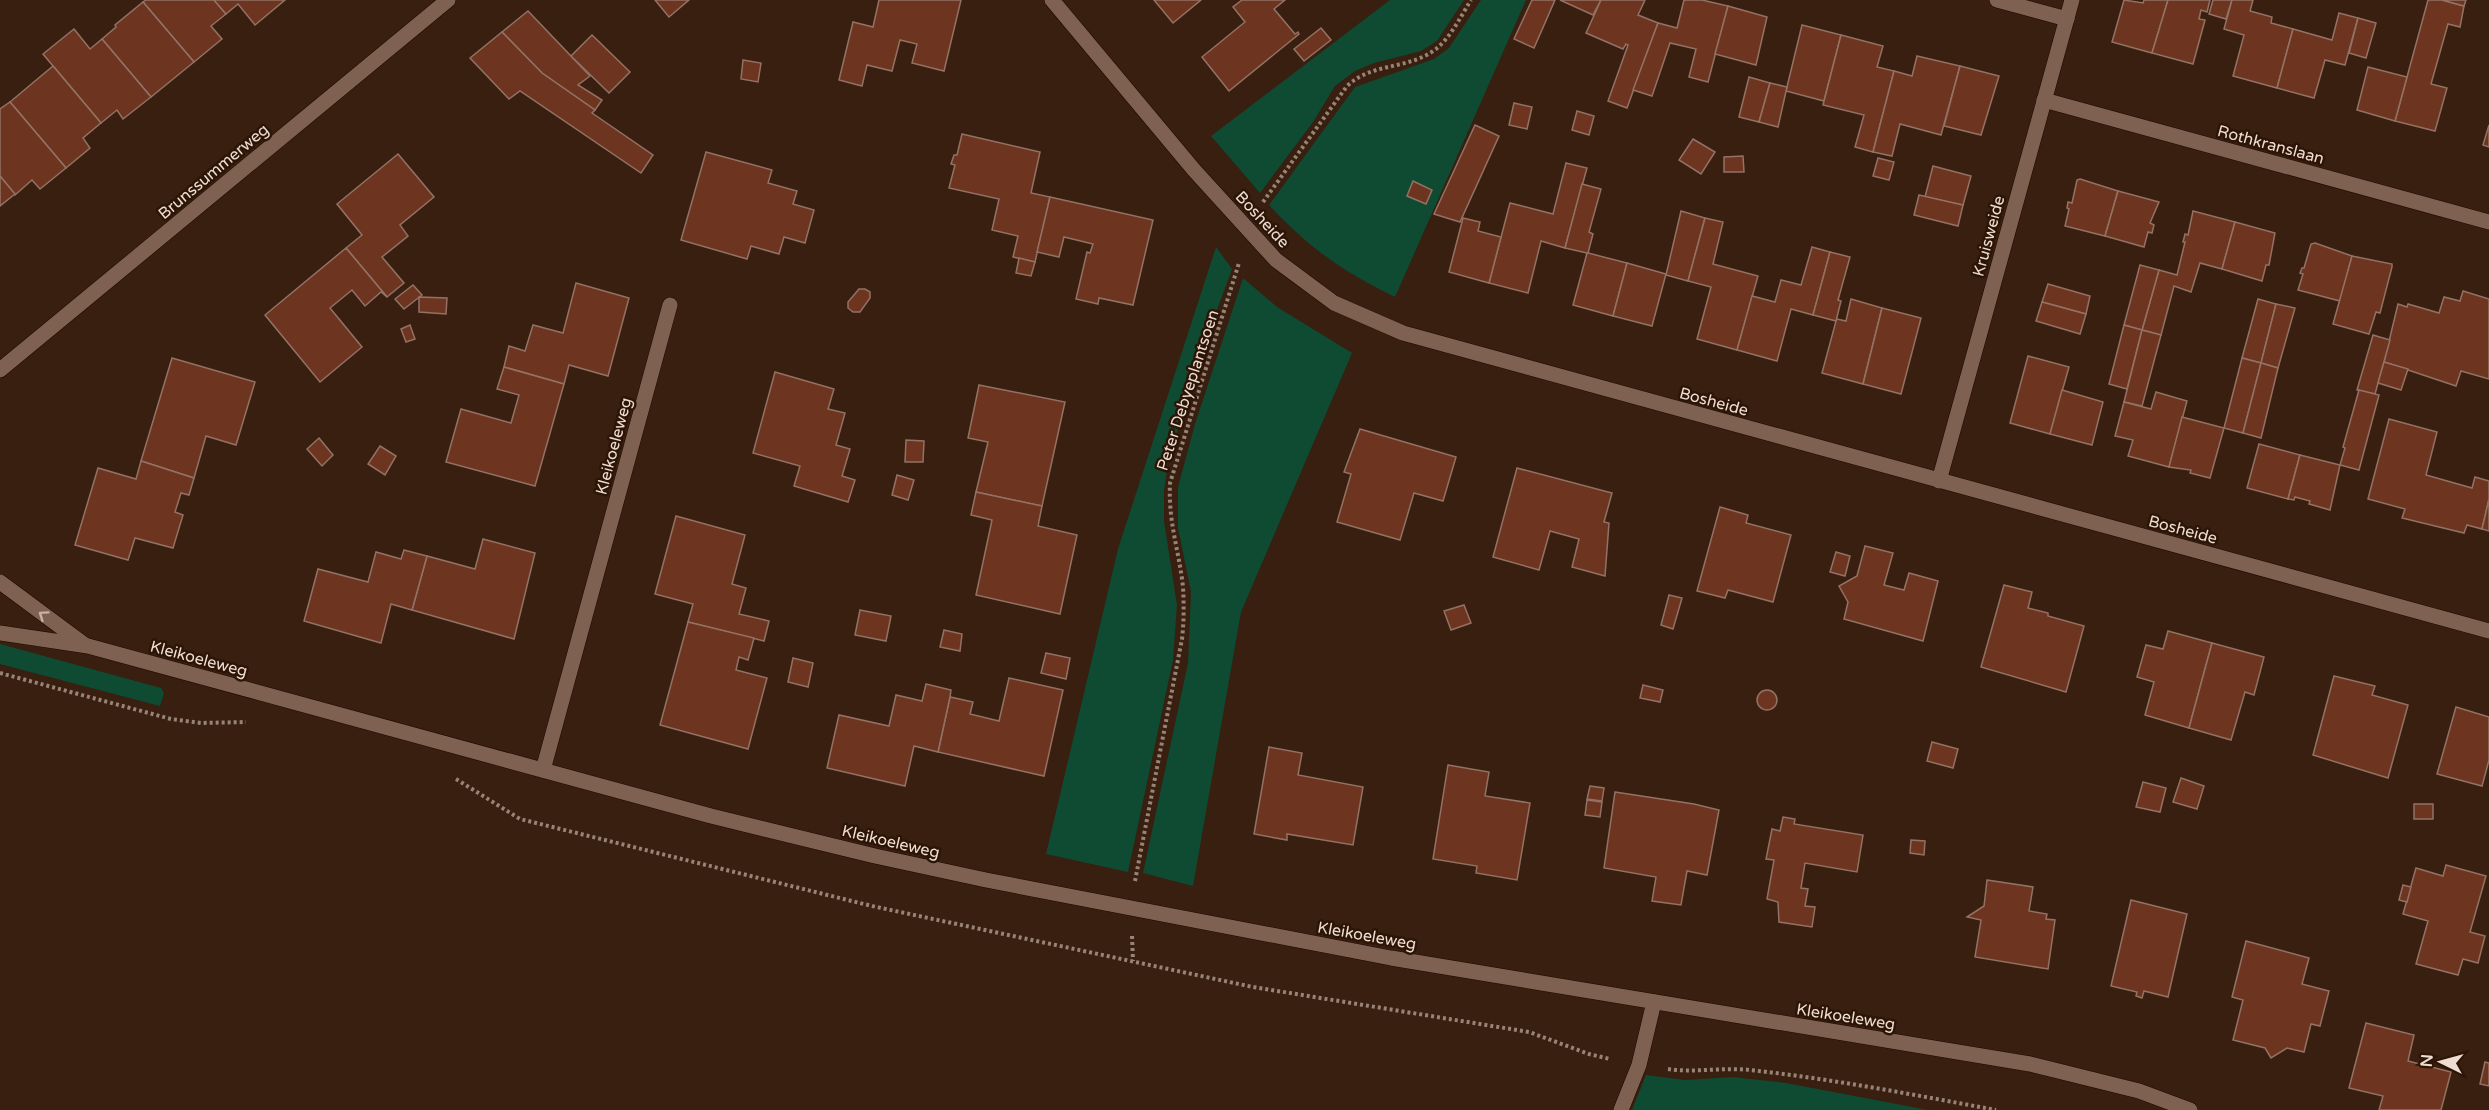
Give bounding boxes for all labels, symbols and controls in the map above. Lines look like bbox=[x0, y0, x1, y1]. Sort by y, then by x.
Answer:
street label: Brunssummerweg bbox=[154, 120, 273, 224]
street label: Rothkranslaan bbox=[2215, 121, 2326, 169]
street label: Bosheide bbox=[1231, 187, 1294, 252]
street label: Kruisweide bbox=[1969, 194, 2009, 279]
street label: Peter Debyeplantsoen bbox=[1152, 307, 1223, 473]
street label: Bosheide bbox=[1677, 383, 1750, 421]
street label: Kleikoeleweg bbox=[591, 395, 637, 497]
street label: Bosheide bbox=[2146, 511, 2219, 549]
one-way arrow bbox=[39, 611, 50, 622]
street label: Kleikoeleweg bbox=[148, 636, 250, 682]
street label: Kleikoeleweg bbox=[840, 821, 942, 863]
street label: Kleikoeleweg bbox=[1316, 917, 1418, 954]
street label: Kleikoeleweg bbox=[1795, 999, 1897, 1035]
north arrow bbox=[2411, 1032, 2471, 1092]
text: N bbox=[2417, 1054, 2438, 1068]

